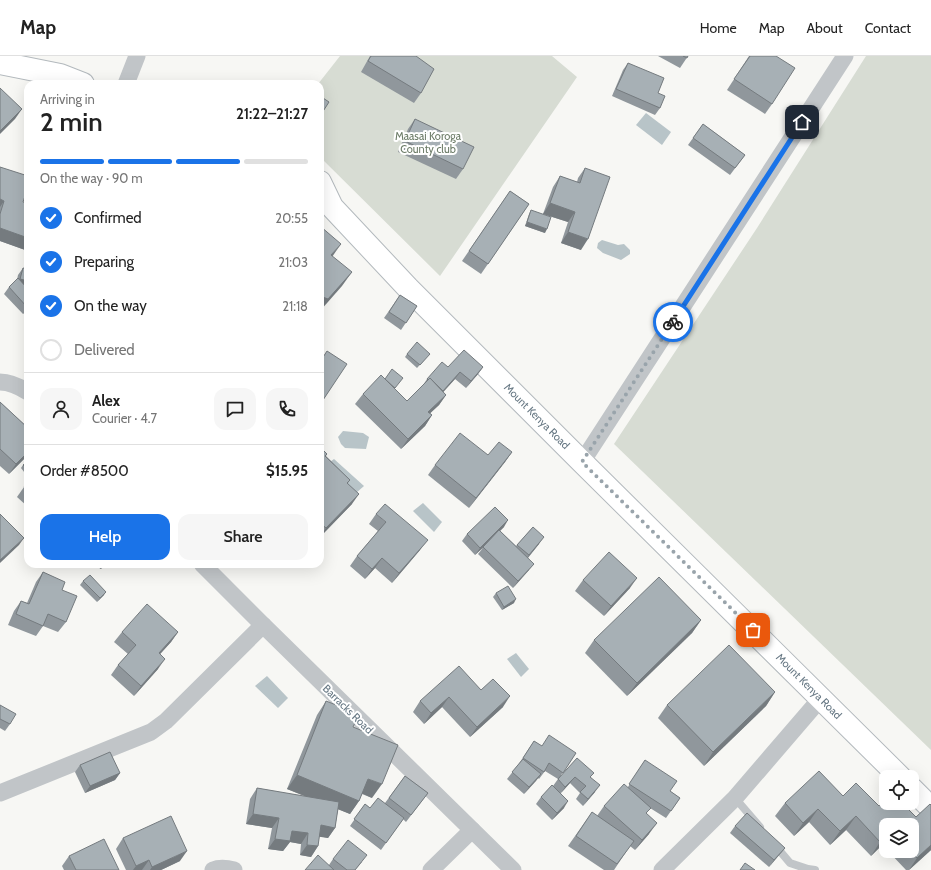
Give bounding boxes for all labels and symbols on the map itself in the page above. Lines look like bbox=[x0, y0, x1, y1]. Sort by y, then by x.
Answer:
pin bbox=[785, 105, 819, 139]
park label: Maasai Koroga County club bbox=[395, 129, 462, 156]
courier bbox=[653, 302, 693, 342]
street label: Mount Kenya Road bbox=[501, 380, 573, 452]
pin bbox=[736, 613, 770, 647]
street label: Mount Kenya Road bbox=[773, 650, 845, 722]
street label: Barracks Road bbox=[320, 681, 376, 737]

